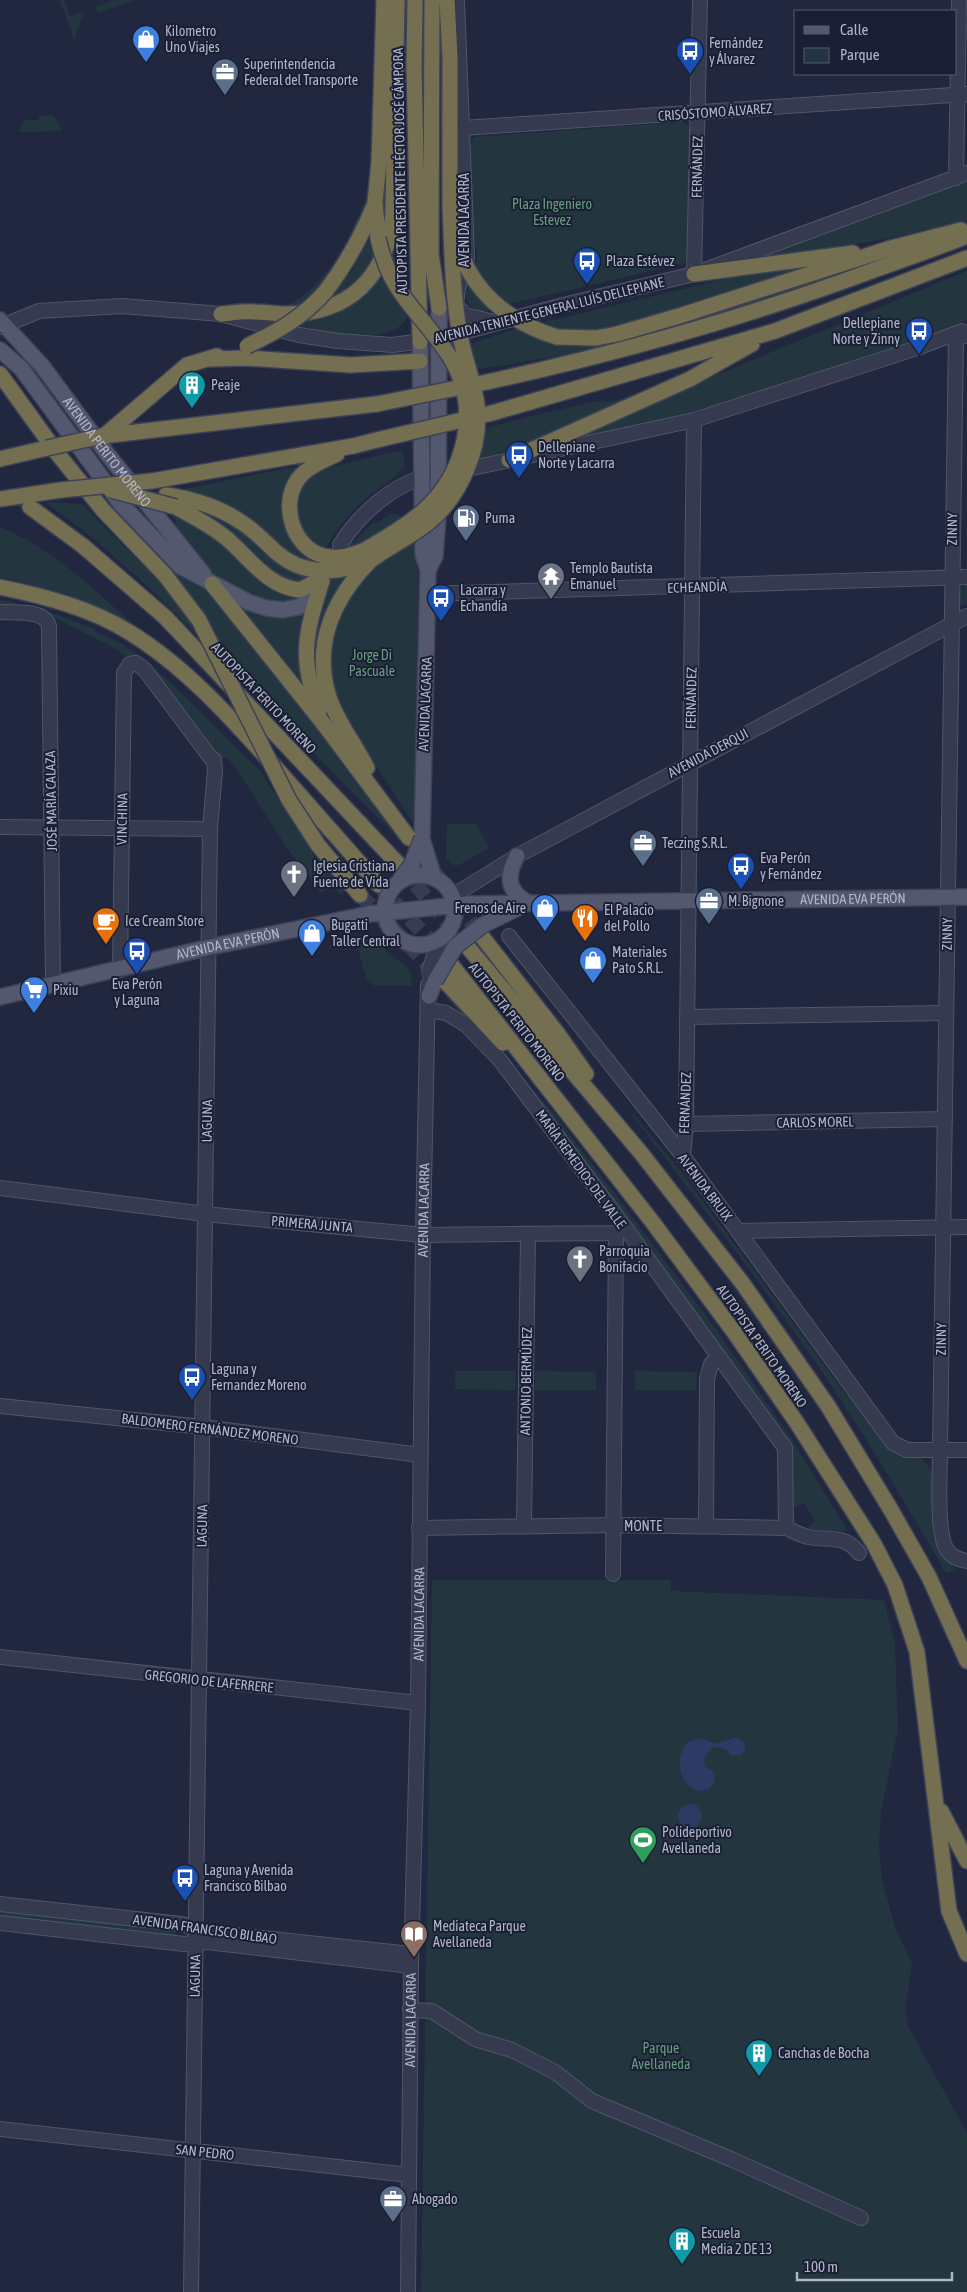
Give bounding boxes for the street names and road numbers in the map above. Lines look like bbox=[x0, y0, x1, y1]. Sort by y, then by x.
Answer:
street label: AUTOPISTA PRESIDENTE HÉCTOR JOSÉ CÁMPORA bbox=[390, 48, 410, 294]
street label: CRISÓSTOMO ÁLVAREZ bbox=[657, 100, 773, 124]
street label: FERNÁNDEZ bbox=[688, 136, 706, 198]
street label: AVENIDA LACARRA bbox=[456, 173, 472, 267]
street label: AVENIDA TENIENTE GENERAL LUÍS DELLEPIANE bbox=[433, 274, 665, 346]
street label: AVENIDA PERITO MORENO bbox=[60, 394, 154, 510]
street label: ZINNY bbox=[944, 512, 960, 545]
street label: ECHEANDÍA bbox=[667, 578, 727, 596]
street label: AUTOPISTA PERITO MORENO bbox=[208, 639, 320, 757]
street label: AVENIDA LACARRA bbox=[415, 657, 435, 751]
street label: FERNÁNDEZ bbox=[682, 667, 700, 729]
street label: AVENIDA DERQUI bbox=[665, 725, 751, 781]
street label: JOSÉ MARÍA CALAZA bbox=[42, 750, 60, 851]
street label: VINCHINA bbox=[114, 793, 130, 845]
street label: AVENIDA EVA PERÓN bbox=[800, 890, 906, 907]
street label: ZINNY bbox=[939, 917, 955, 950]
street label: AVENIDA EVA PERÓN bbox=[174, 925, 281, 963]
street label: AUTOPISTA PERITO MORENO bbox=[466, 959, 568, 1085]
street label: FERNÁNDEZ bbox=[676, 1072, 694, 1134]
street label: LAGUNA bbox=[199, 1099, 215, 1143]
street label: MARÍA REMEDIOS DEL VALLE bbox=[533, 1107, 629, 1231]
street label: CARLOS MOREL bbox=[776, 1113, 854, 1131]
street label: AVENIDA BRUIX bbox=[675, 1150, 736, 1224]
street label: AVENIDA LACARRA bbox=[415, 1163, 432, 1257]
street label: PRIMERA JUNTA bbox=[270, 1212, 354, 1236]
street label: AUTOPISTA PERITO MORENO bbox=[714, 1282, 810, 1410]
street label: ZINNY bbox=[933, 1322, 949, 1355]
street label: ANTONIO BERMÚDEZ bbox=[517, 1327, 535, 1435]
street label: BALDOMERO FERNÁNDEZ MORENO bbox=[121, 1410, 299, 1448]
street label: LAGUNA bbox=[194, 1504, 210, 1548]
street label: MONTE bbox=[624, 1518, 662, 1534]
street label: AVENIDA LACARRA bbox=[410, 1567, 427, 1661]
street label: GREGORIO DE LAFERRERE bbox=[144, 1666, 274, 1696]
street label: AVENIDA FRANCISCO BILBAO bbox=[132, 1911, 278, 1947]
street label: LAGUNA bbox=[187, 1954, 203, 1998]
street label: AVENIDA LACARRA bbox=[402, 1973, 419, 2067]
street label: SAN PEDRO bbox=[175, 2141, 235, 2163]

